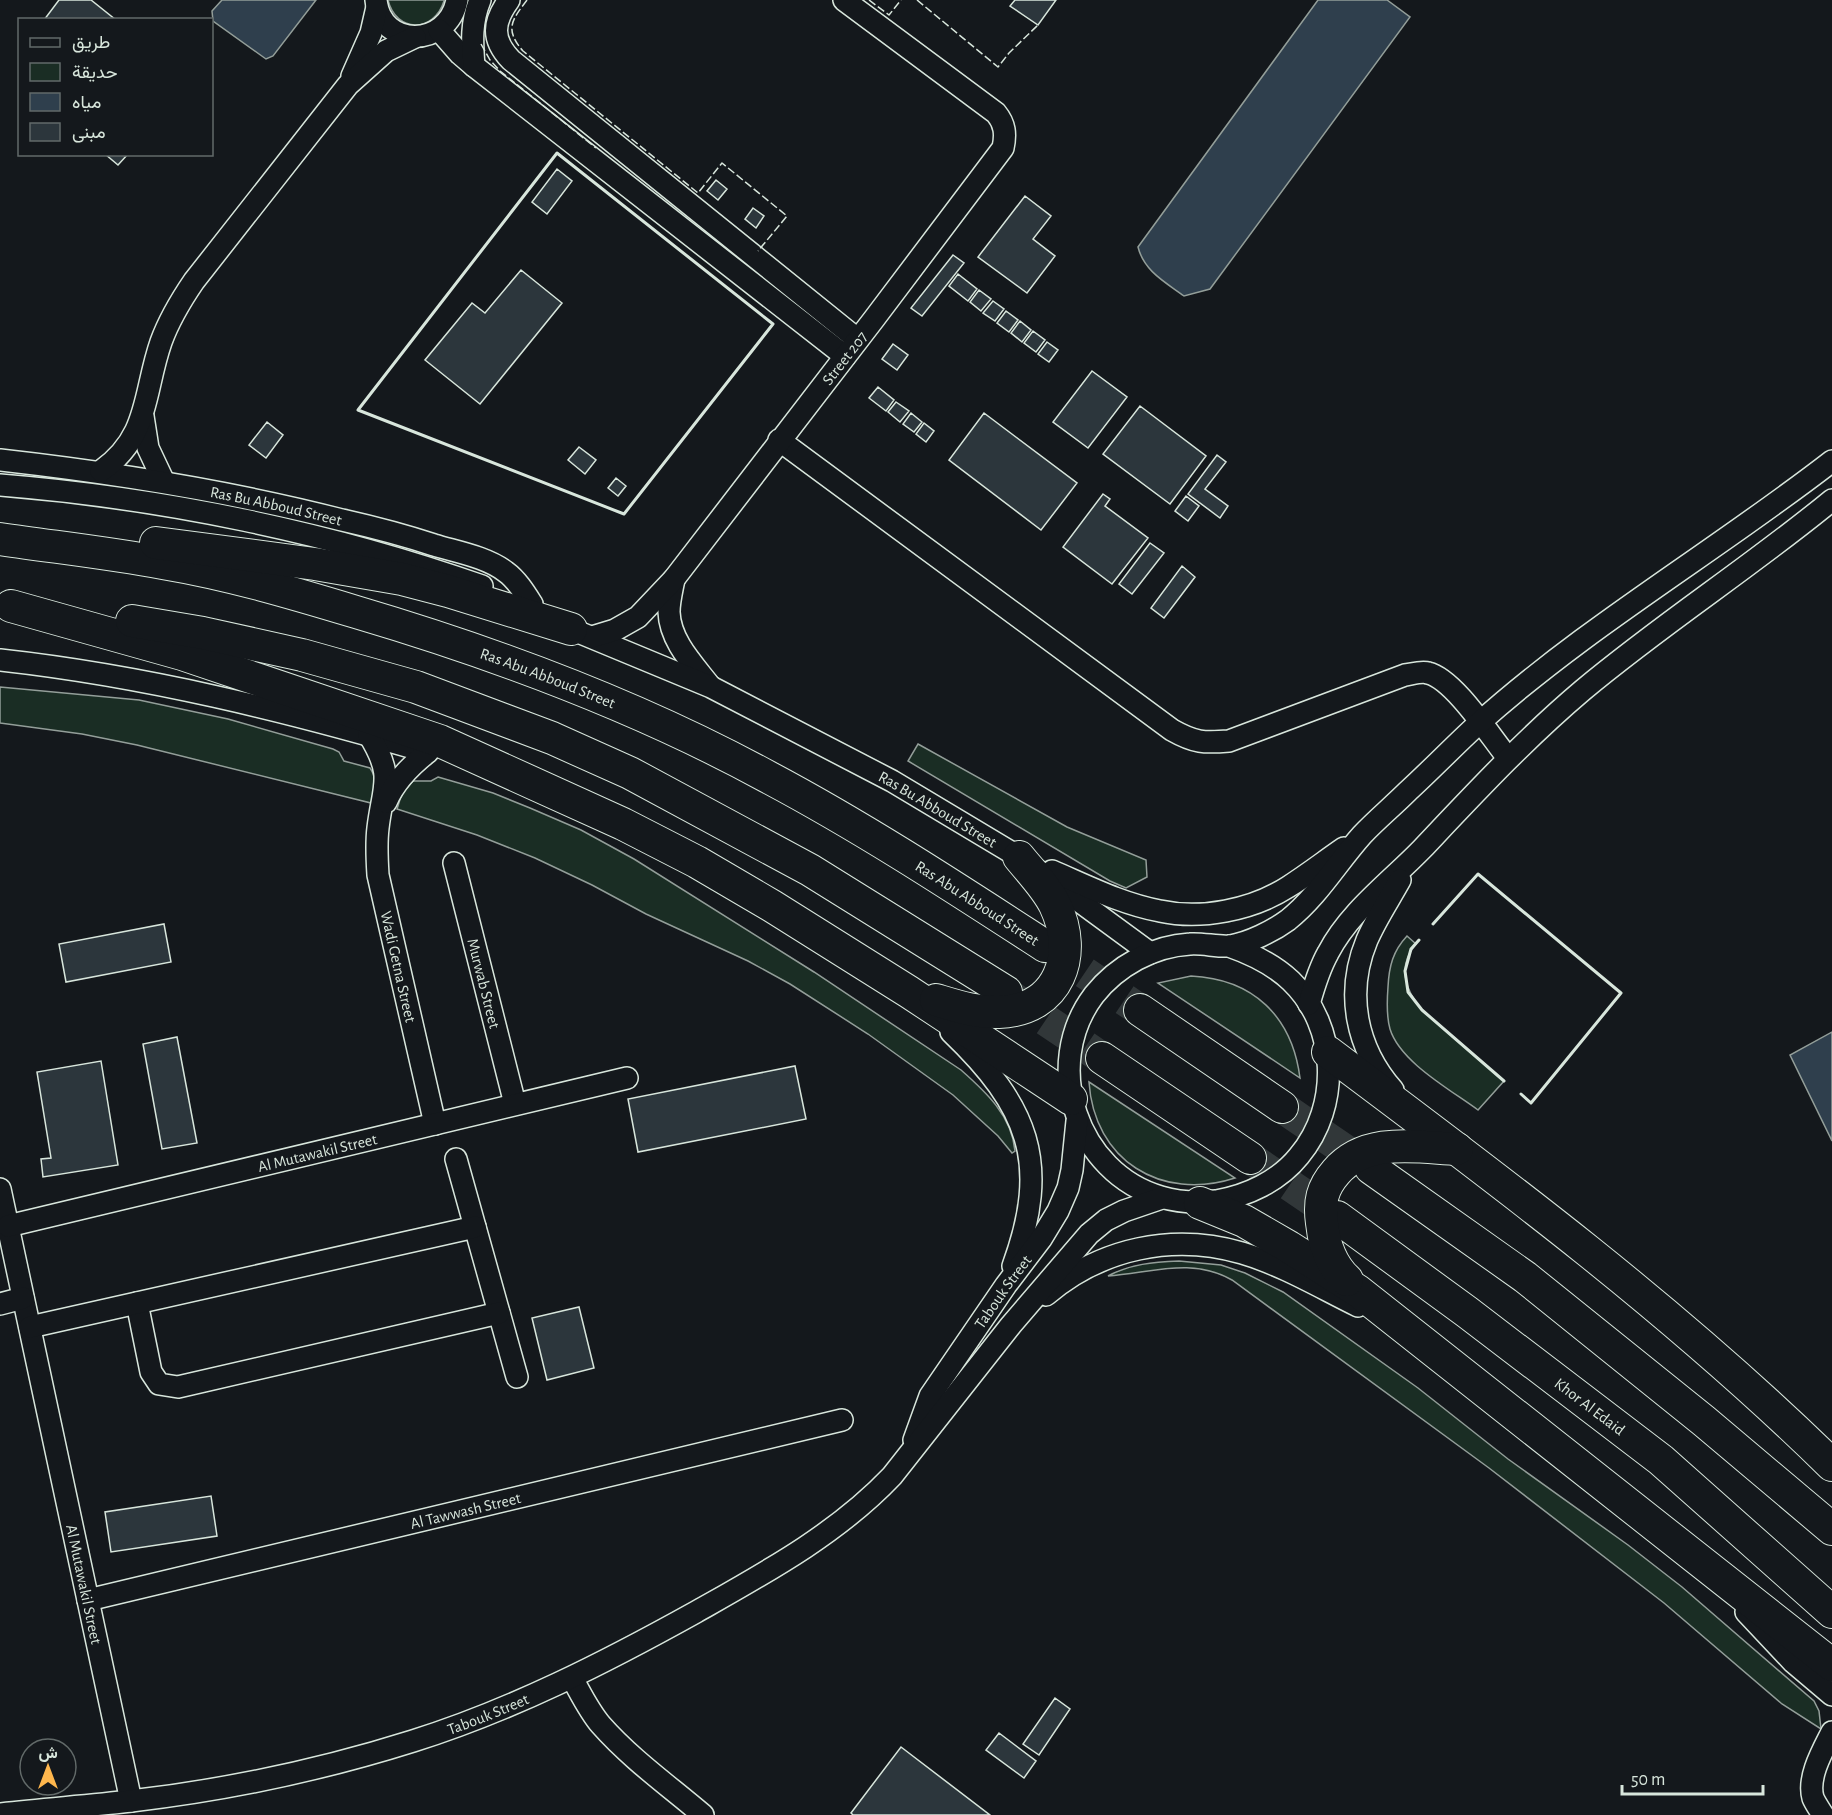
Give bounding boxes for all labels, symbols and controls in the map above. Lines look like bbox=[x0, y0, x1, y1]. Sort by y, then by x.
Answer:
legend bbox=[18, 18, 213, 156]
text: طريق bbox=[72, 34, 110, 53]
text: حديقة bbox=[72, 64, 118, 82]
text: مياه bbox=[72, 94, 101, 112]
text: مبنى bbox=[72, 124, 106, 143]
street label: Street 207 bbox=[820, 328, 871, 388]
street label: Ras Bu Abboud Street bbox=[209, 484, 343, 529]
street label: Ras Abu Abboud Street bbox=[478, 645, 618, 712]
street label: Ras Bu Abboud Street bbox=[876, 769, 999, 851]
street label: Ras Abu Abboud Street bbox=[912, 858, 1042, 949]
street label: Wadi Getna Street bbox=[378, 910, 418, 1024]
street label: Murwab Street bbox=[464, 937, 503, 1030]
street label: Al Mutawakil Street bbox=[256, 1131, 379, 1175]
street label: Tabouk Street bbox=[972, 1252, 1035, 1332]
street label: Khor Al Edaid bbox=[1552, 1375, 1628, 1439]
street label: Al Tawwash Street bbox=[409, 1490, 523, 1532]
street label: Al Mutawakil Street bbox=[63, 1523, 104, 1646]
street label: Tabouk Street bbox=[445, 1691, 531, 1738]
north arrow bbox=[18, 1737, 78, 1797]
text: ش bbox=[38, 1745, 58, 1762]
scale bar bbox=[1622, 1758, 1763, 1796]
text: 50 m bbox=[1631, 1771, 1665, 1789]

